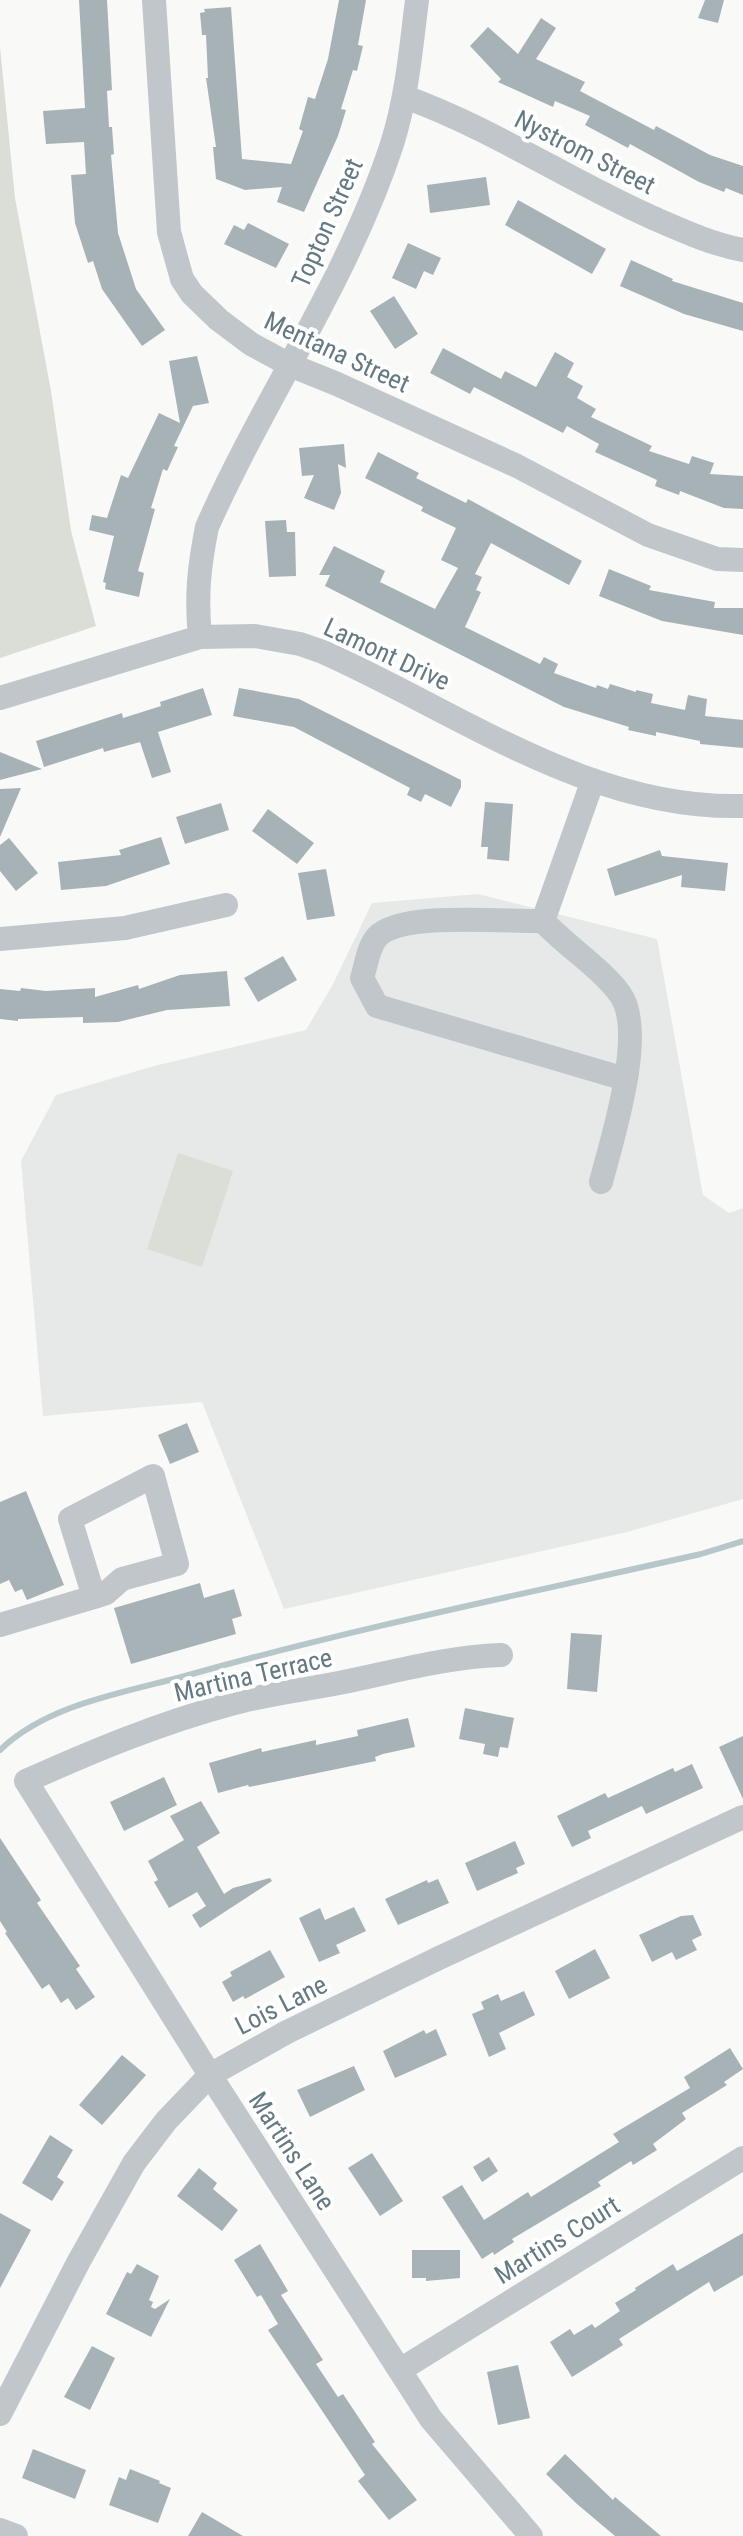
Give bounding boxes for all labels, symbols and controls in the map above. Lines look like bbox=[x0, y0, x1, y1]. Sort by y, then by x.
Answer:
street label: Nystrom Street bbox=[510, 104, 660, 200]
street label: Topton Street bbox=[285, 154, 369, 292]
street label: Mentana Street bbox=[260, 305, 414, 399]
street label: Lamont Drive bbox=[319, 612, 455, 696]
street label: Martina Terrace bbox=[171, 1642, 335, 1708]
street label: Lois Lane bbox=[230, 1969, 332, 2041]
street label: Martins Lane bbox=[243, 2086, 341, 2216]
street label: Martins Court bbox=[489, 2190, 625, 2290]

